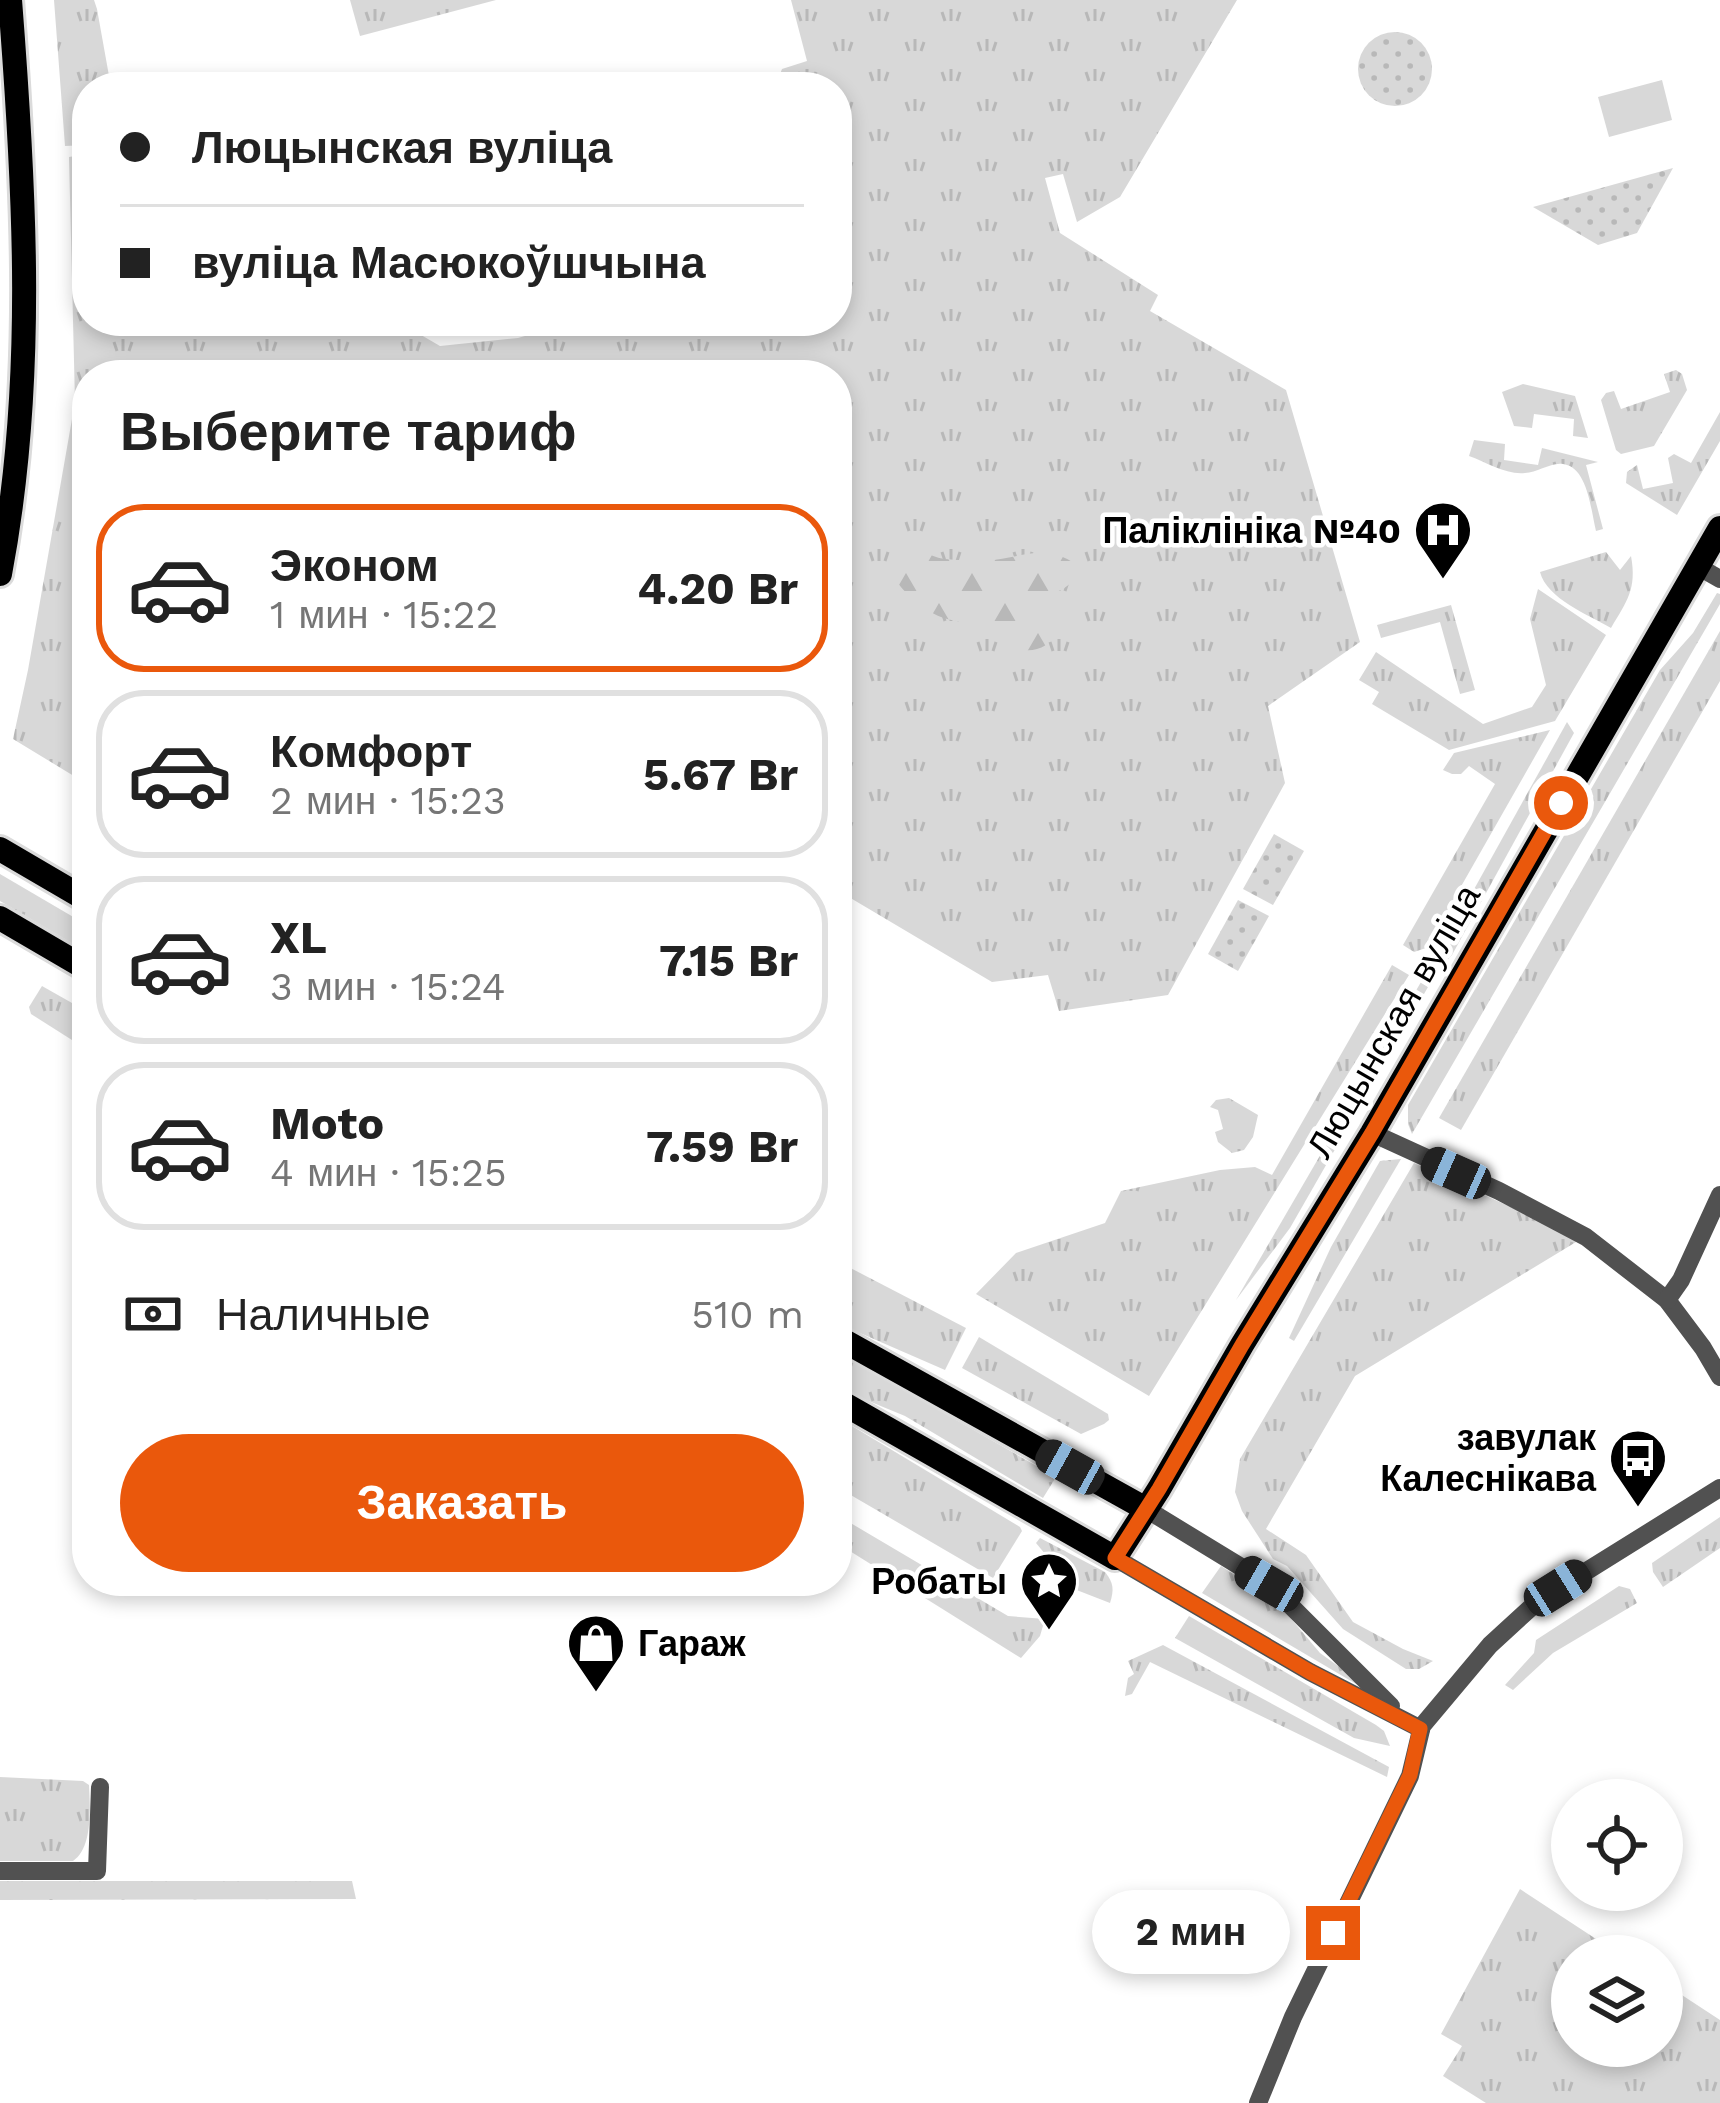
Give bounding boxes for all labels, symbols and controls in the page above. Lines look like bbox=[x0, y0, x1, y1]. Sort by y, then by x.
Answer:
text: Люцынская вуліца bbox=[192, 121, 612, 174]
text: вуліца Масюкоўшчына bbox=[192, 236, 705, 289]
text: Выберите тариф bbox=[120, 400, 577, 463]
hospital icon: Паліклініка №40 bbox=[1412, 499, 1474, 581]
place label: Паліклініка №40 bbox=[1102, 510, 1401, 552]
icon: car bbox=[126, 534, 234, 642]
text: Эконом bbox=[270, 539, 439, 592]
text: 4.20 Br bbox=[637, 562, 798, 615]
text: 1 мин · 15:22 bbox=[270, 592, 498, 637]
icon: car bbox=[126, 720, 234, 828]
text: Комфорт bbox=[270, 725, 472, 778]
text: 5.67 Br bbox=[643, 748, 798, 801]
route start bbox=[1534, 776, 1588, 830]
text: 2 мин · 15:23 bbox=[270, 778, 506, 823]
street label: Люцынская вуліца bbox=[1299, 877, 1490, 1166]
icon: car bbox=[126, 906, 234, 1014]
text: XL bbox=[270, 911, 327, 964]
text: 7.15 Br bbox=[659, 934, 798, 987]
text: 3 мин · 15:24 bbox=[270, 964, 506, 1009]
icon: car bbox=[126, 1092, 234, 1200]
text: Moto bbox=[270, 1097, 384, 1150]
text: 7.59 Br bbox=[646, 1120, 798, 1173]
car bbox=[1416, 1142, 1496, 1204]
text: 4 мин · 15:25 bbox=[270, 1150, 507, 1195]
icon: cash bbox=[120, 1281, 186, 1347]
text: Наличные bbox=[216, 1288, 431, 1341]
text: 510 m bbox=[691, 1292, 804, 1337]
place label: завулак Калеснікава bbox=[1380, 1417, 1597, 1500]
bus stop icon: завулак Калеснікава bbox=[1607, 1427, 1669, 1509]
button: Заказать bbox=[120, 1434, 804, 1572]
car bbox=[1030, 1434, 1110, 1500]
place icon: Робаты bbox=[1018, 1550, 1080, 1632]
car bbox=[1229, 1550, 1309, 1618]
car bbox=[1518, 1554, 1598, 1622]
place label: Робаты bbox=[871, 1561, 1007, 1603]
shop icon: Гараж bbox=[565, 1612, 627, 1694]
place label: Гараж bbox=[638, 1623, 746, 1665]
map controls bbox=[1551, 1779, 1683, 2067]
button: locate bbox=[1551, 1779, 1683, 1911]
callout: 2 мин bbox=[1093, 1891, 1291, 1975]
route end bbox=[1306, 1906, 1360, 1960]
text: 2 мин bbox=[1136, 1909, 1246, 1954]
button: layers bbox=[1551, 1935, 1683, 2067]

